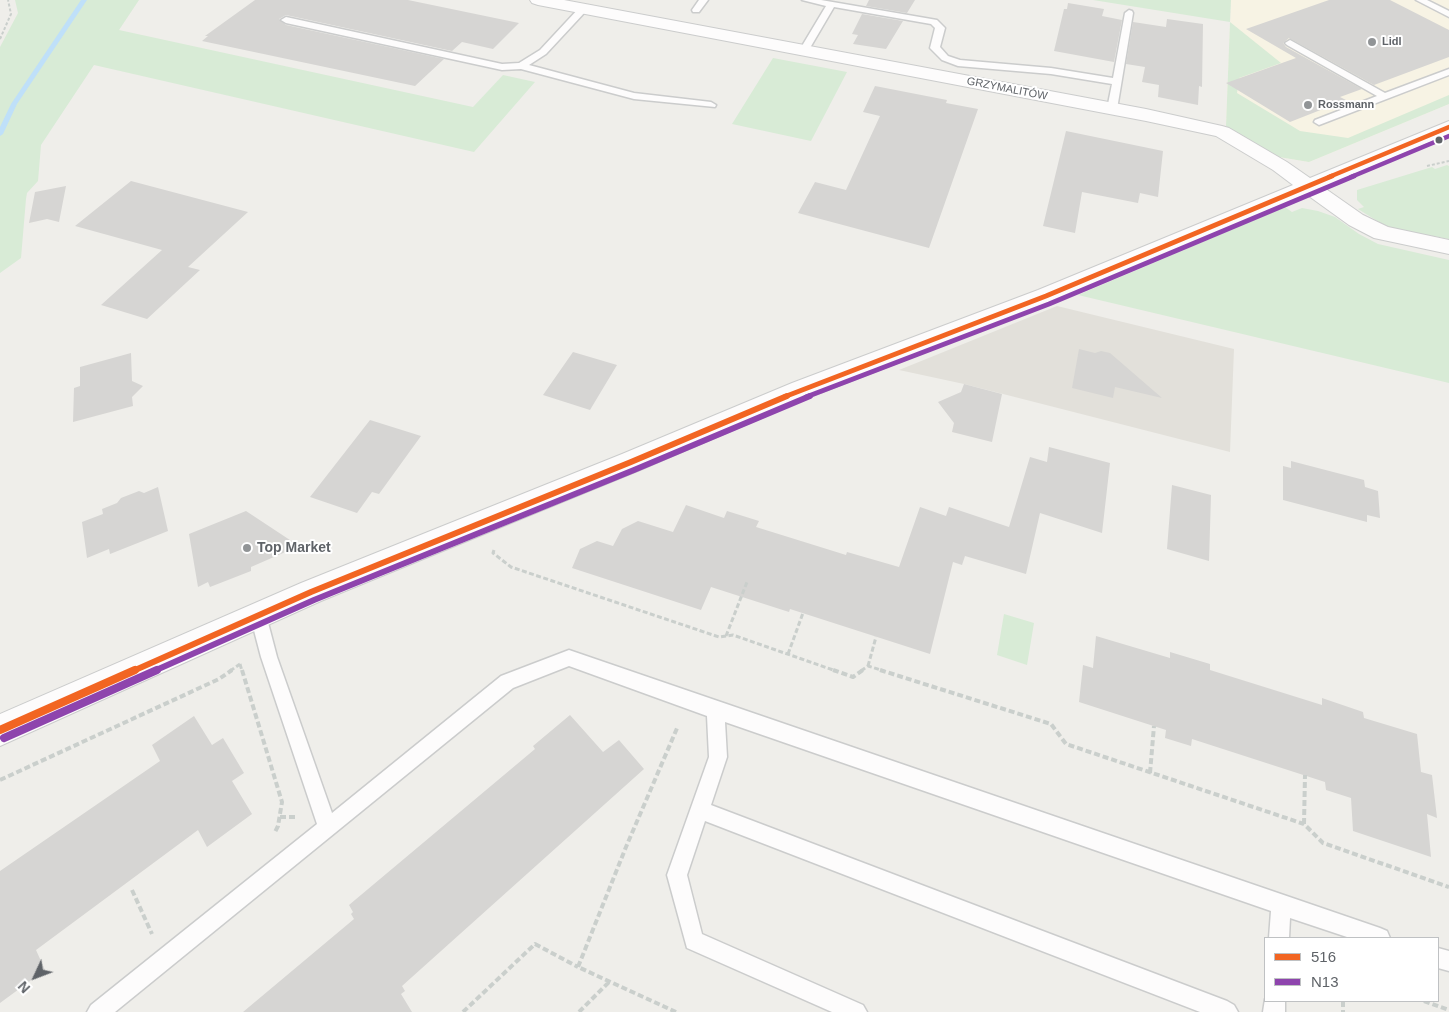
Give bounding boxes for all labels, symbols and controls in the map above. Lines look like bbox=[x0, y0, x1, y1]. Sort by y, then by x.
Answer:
place label: Lidl bbox=[1382, 35, 1402, 49]
marker: Lidl bbox=[1366, 36, 1378, 48]
street label: GRZYMALITÓW bbox=[966, 75, 1048, 103]
place label: Rossmann bbox=[1318, 98, 1374, 112]
marker: Rossmann bbox=[1302, 99, 1314, 111]
unlabelled marker bbox=[1434, 135, 1444, 145]
place label: Top Market bbox=[257, 540, 331, 556]
marker: Top Market bbox=[241, 542, 253, 554]
legend bbox=[1264, 937, 1439, 1002]
text: 516 bbox=[1311, 948, 1336, 965]
north arrow bbox=[10, 952, 60, 1002]
text: N13 bbox=[1311, 973, 1339, 990]
text: N bbox=[15, 978, 33, 996]

